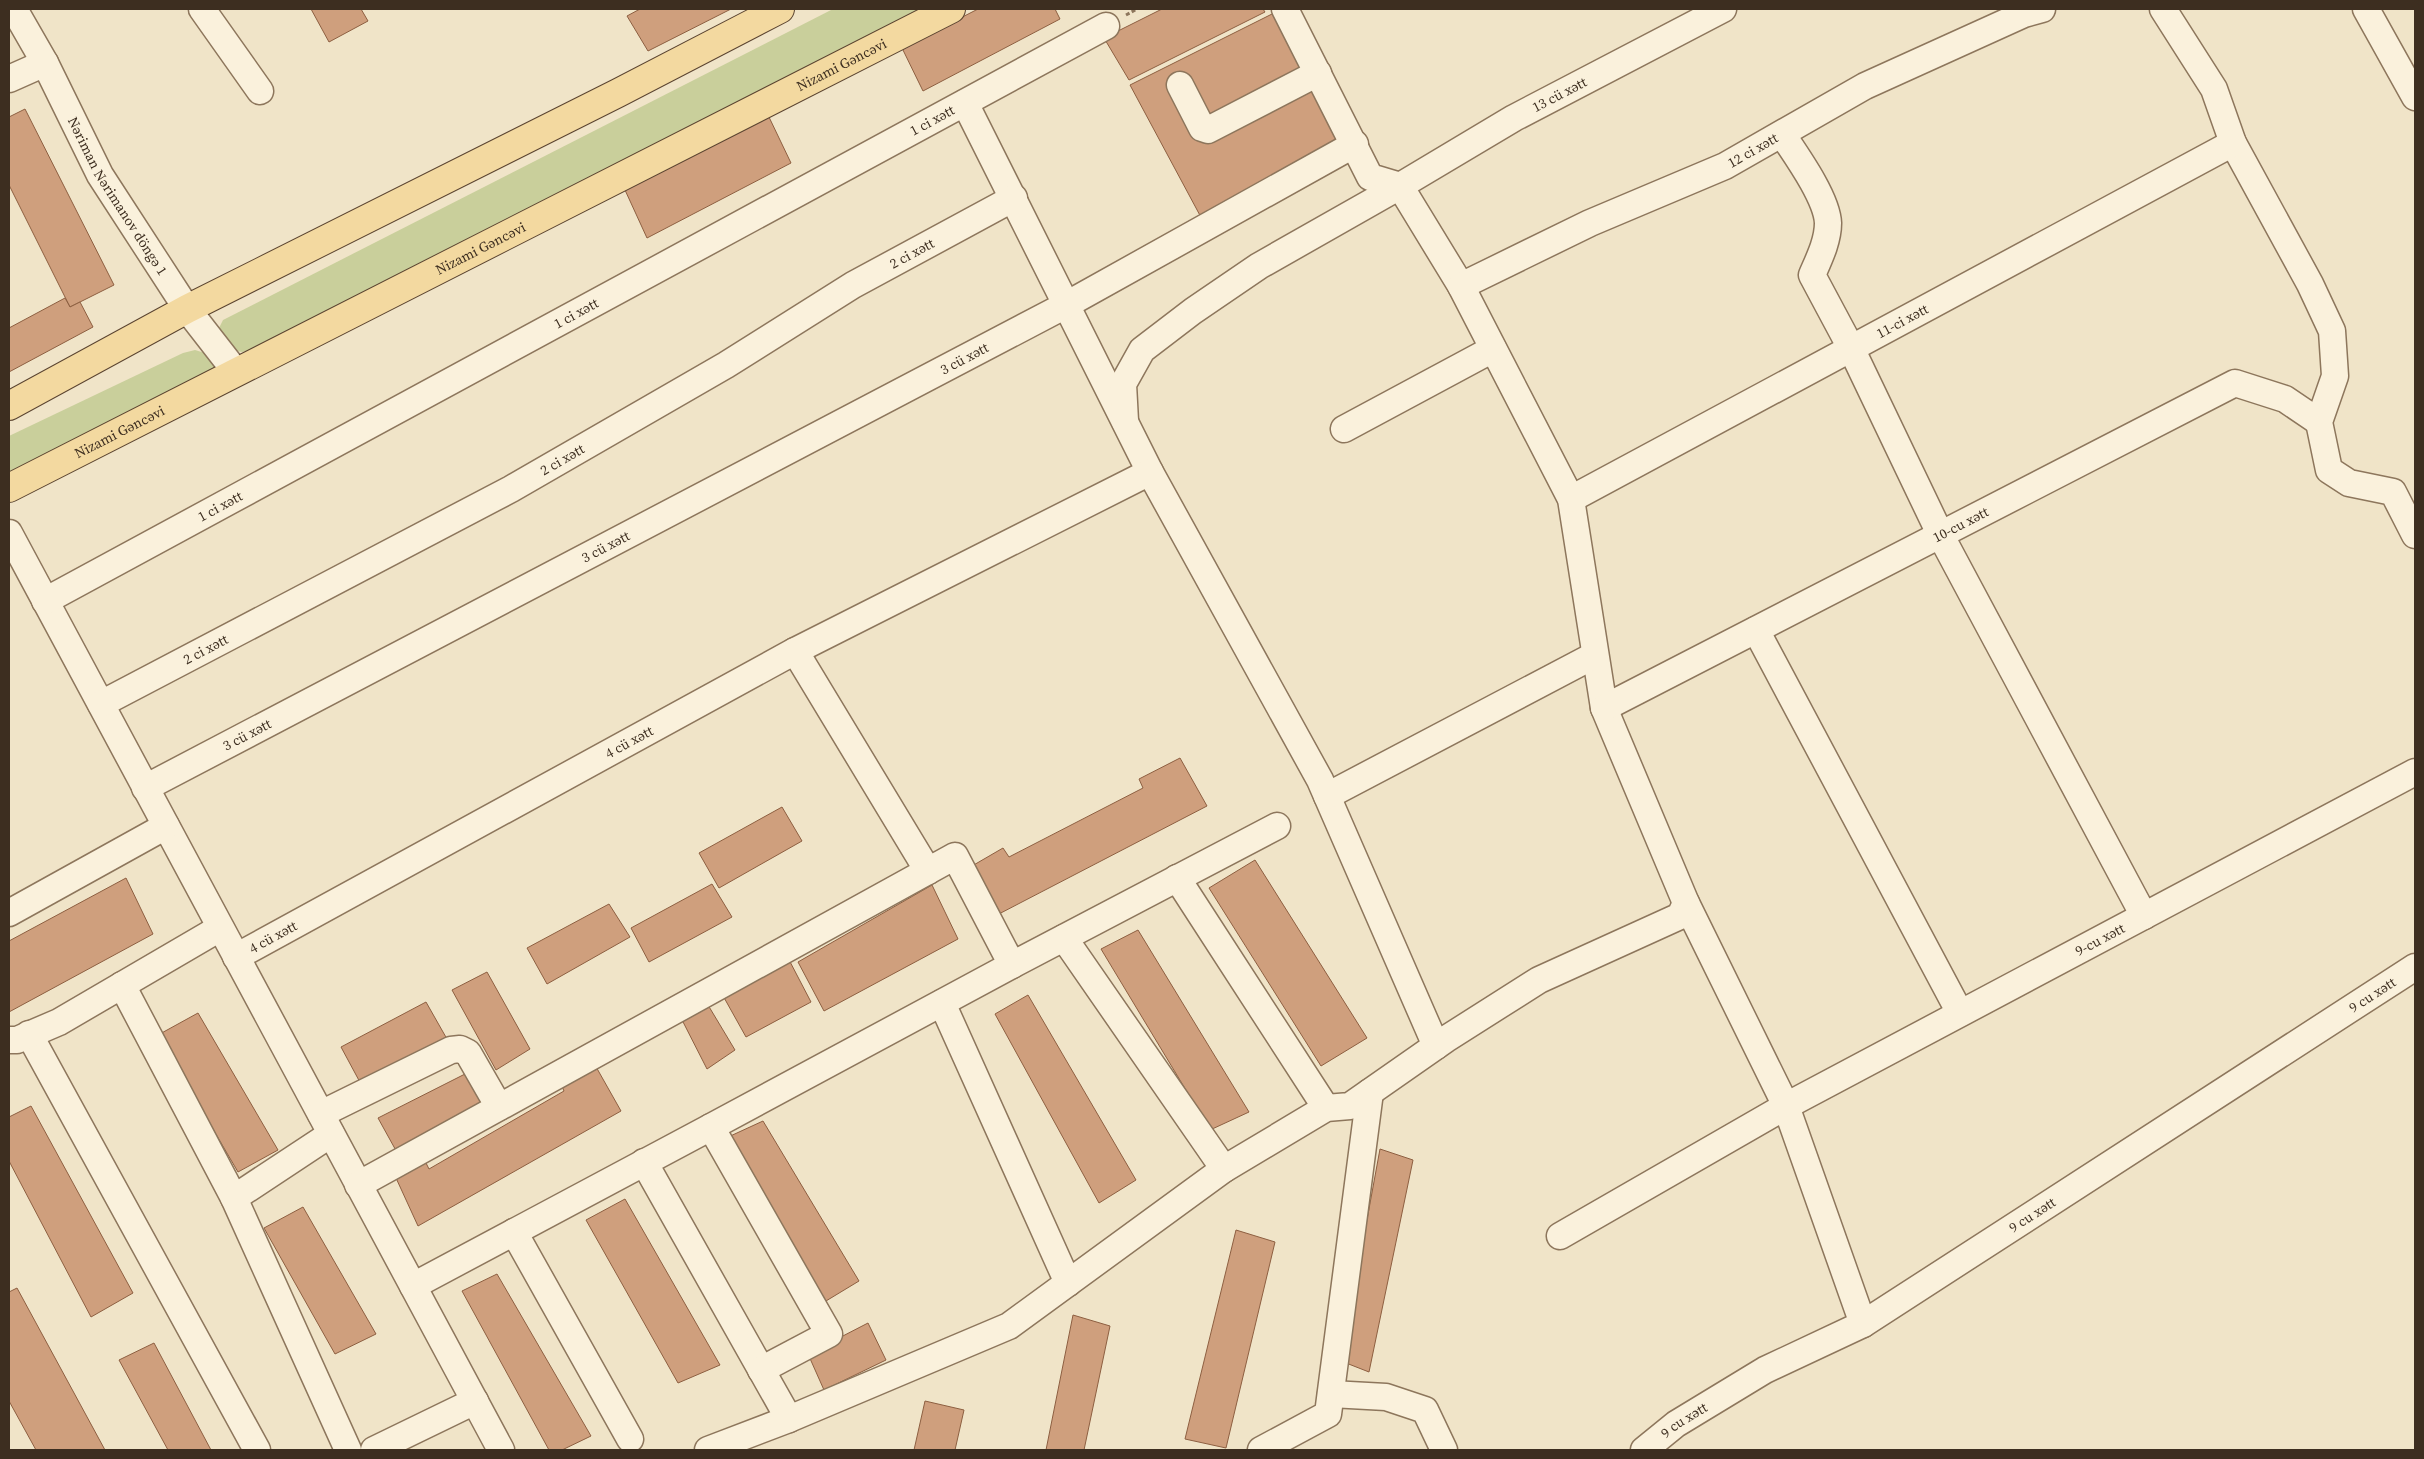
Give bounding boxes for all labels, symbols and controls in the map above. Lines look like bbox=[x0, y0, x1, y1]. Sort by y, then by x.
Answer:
street label: Nizami Gəncəvi bbox=[793, 33, 890, 96]
street label: 13 cü xətt bbox=[1528, 72, 1590, 117]
street label: 1 ci xətt bbox=[906, 100, 958, 140]
street label: Nəriman Nərimanov döngə 1 bbox=[63, 113, 172, 279]
street label: 12 ci xətt bbox=[1724, 128, 1782, 173]
street label: Nizami Gəncəvi bbox=[432, 217, 529, 280]
street label: 2 ci xətt bbox=[886, 233, 938, 273]
street label: 1 ci xətt bbox=[550, 293, 602, 333]
street label: 11-ci xətt bbox=[1873, 299, 1932, 343]
street label: 3 cü xətt bbox=[937, 337, 992, 379]
street label: Nizami Gəncəvi bbox=[71, 401, 168, 463]
street label: 2 ci xətt bbox=[536, 439, 588, 480]
street label: 1 ci xətt bbox=[194, 486, 246, 526]
street label: 10-cu xətt bbox=[1929, 501, 1992, 547]
street label: 3 cü xətt bbox=[578, 525, 634, 567]
street label: 2 ci xətt bbox=[180, 629, 232, 669]
street label: 3 cü xətt bbox=[219, 713, 275, 756]
street label: 4 cü xətt bbox=[601, 720, 657, 763]
street label: 4 cü xətt bbox=[245, 915, 301, 958]
street label: 9-cu xətt bbox=[2072, 918, 2128, 961]
street label: 9 cu xətt bbox=[2345, 972, 2400, 1017]
street label: 9 cu xətt bbox=[2005, 1192, 2060, 1237]
street label: 9 cu xətt bbox=[1656, 1397, 1711, 1443]

